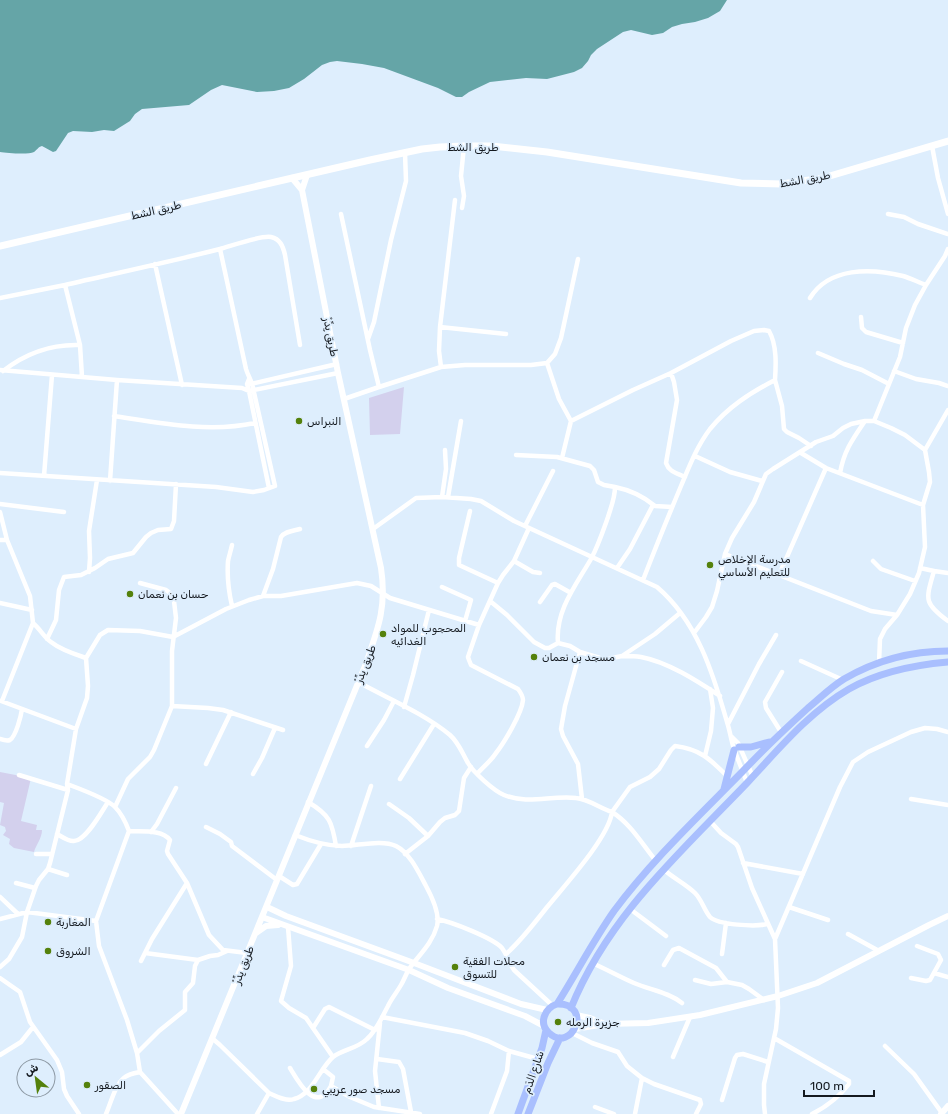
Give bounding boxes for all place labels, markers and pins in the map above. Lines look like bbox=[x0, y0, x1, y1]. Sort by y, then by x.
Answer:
place label: النبراس bbox=[307, 415, 342, 428]
marker: النبراس bbox=[294, 416, 304, 426]
place label: مدرسة الإخلاص للتعليم الأساسي bbox=[718, 553, 791, 581]
marker: مدرسة الإخلاص للتعليم الأساسي bbox=[705, 560, 715, 570]
place label: حسان بن نعمان bbox=[138, 588, 209, 601]
marker: حسان بن نعمان bbox=[125, 589, 135, 599]
place label: المحجوب للمواد الغدائيه bbox=[391, 622, 466, 648]
marker: المحجوب للمواد الغدائيه bbox=[378, 629, 388, 639]
place label: مسجد بن نعمان bbox=[542, 651, 615, 664]
marker: مسجد بن نعمان bbox=[529, 652, 539, 662]
place label: المغاربة bbox=[56, 916, 91, 929]
marker: المغاربة bbox=[43, 917, 53, 927]
place label: الشروق bbox=[56, 945, 91, 959]
marker: الشروق bbox=[43, 946, 53, 956]
place label: محلات الفقية للتسوق bbox=[463, 955, 525, 982]
marker: محلات الفقية للتسوق bbox=[450, 962, 460, 972]
place label: جزيرة الرمله bbox=[566, 1016, 620, 1029]
marker: جزيرة الرمله bbox=[553, 1017, 563, 1027]
place label: الصقور bbox=[94, 1079, 126, 1093]
marker: الصقور bbox=[82, 1080, 92, 1090]
place label: مسجد صور عريبي bbox=[322, 1083, 400, 1098]
marker: مسجد صور عريبي bbox=[309, 1084, 319, 1094]

